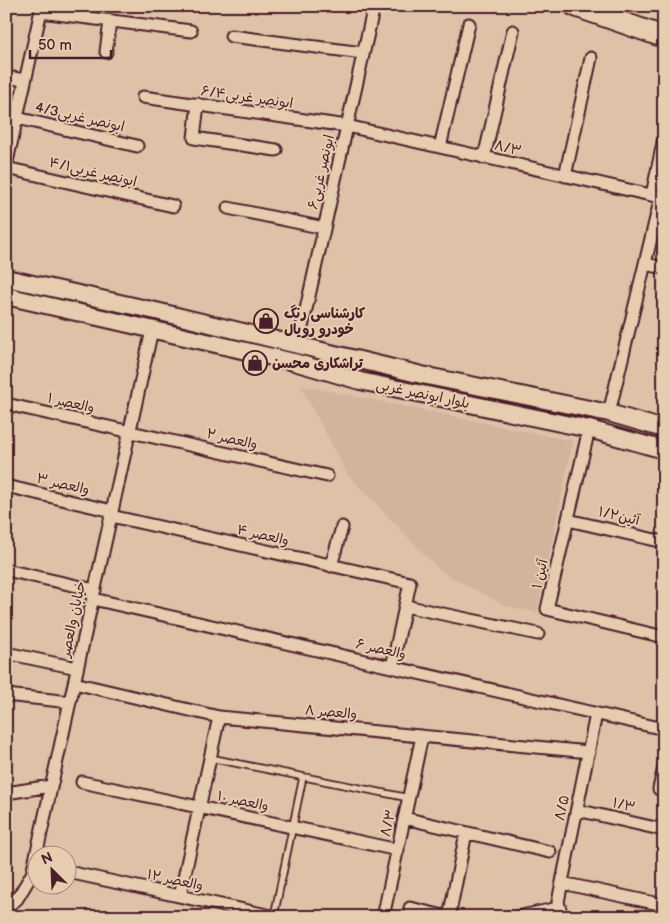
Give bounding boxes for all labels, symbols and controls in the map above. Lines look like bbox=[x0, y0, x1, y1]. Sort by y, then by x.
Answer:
scale bar bbox=[30, 28, 111, 60]
text: 50 m bbox=[38, 36, 72, 55]
street label: ۶/۴ابونصر غربی bbox=[200, 82, 294, 112]
street label: 4/3ابونصر غربی bbox=[34, 98, 126, 136]
street label: ۶ابونصر غربی bbox=[304, 133, 338, 211]
street label: ۸/۳ bbox=[493, 137, 523, 159]
street label: ۴/۱ابونصر غربی bbox=[47, 154, 139, 190]
place label: کارشناسی رنگ خودرو رویال bbox=[284, 304, 366, 338]
shop icon: کارشناسی رنگ خودرو رویال bbox=[253, 308, 279, 334]
shop icon: تراشکاری محسن bbox=[242, 350, 268, 376]
place label: تراشکاری محسن bbox=[272, 355, 364, 372]
street label: بلوار ابونصر غربی bbox=[375, 376, 471, 412]
street label: والعصر ۱ bbox=[46, 389, 96, 417]
street label: والعصر ۲ bbox=[205, 425, 259, 453]
street label: والعصر ۳ bbox=[35, 470, 91, 498]
street label: ۱/۲آئین bbox=[597, 503, 642, 529]
street label: والعصر ۴ bbox=[235, 521, 291, 549]
street label: آئین ۱ bbox=[528, 557, 552, 590]
street label: خیابان والعصر bbox=[56, 579, 89, 660]
street label: والعصر ۶ bbox=[354, 635, 408, 663]
street label: والعصر ۸ bbox=[304, 701, 358, 723]
street label: والعصر ۱۰ bbox=[216, 787, 270, 815]
street label: ۸/۵ bbox=[551, 794, 573, 822]
street label: ۱/۳ bbox=[611, 794, 637, 816]
street label: ۸/۳ bbox=[377, 808, 399, 838]
north arrow bbox=[28, 846, 78, 896]
text: N bbox=[39, 849, 55, 868]
street label: والعصر ۱۲ bbox=[145, 866, 205, 894]

